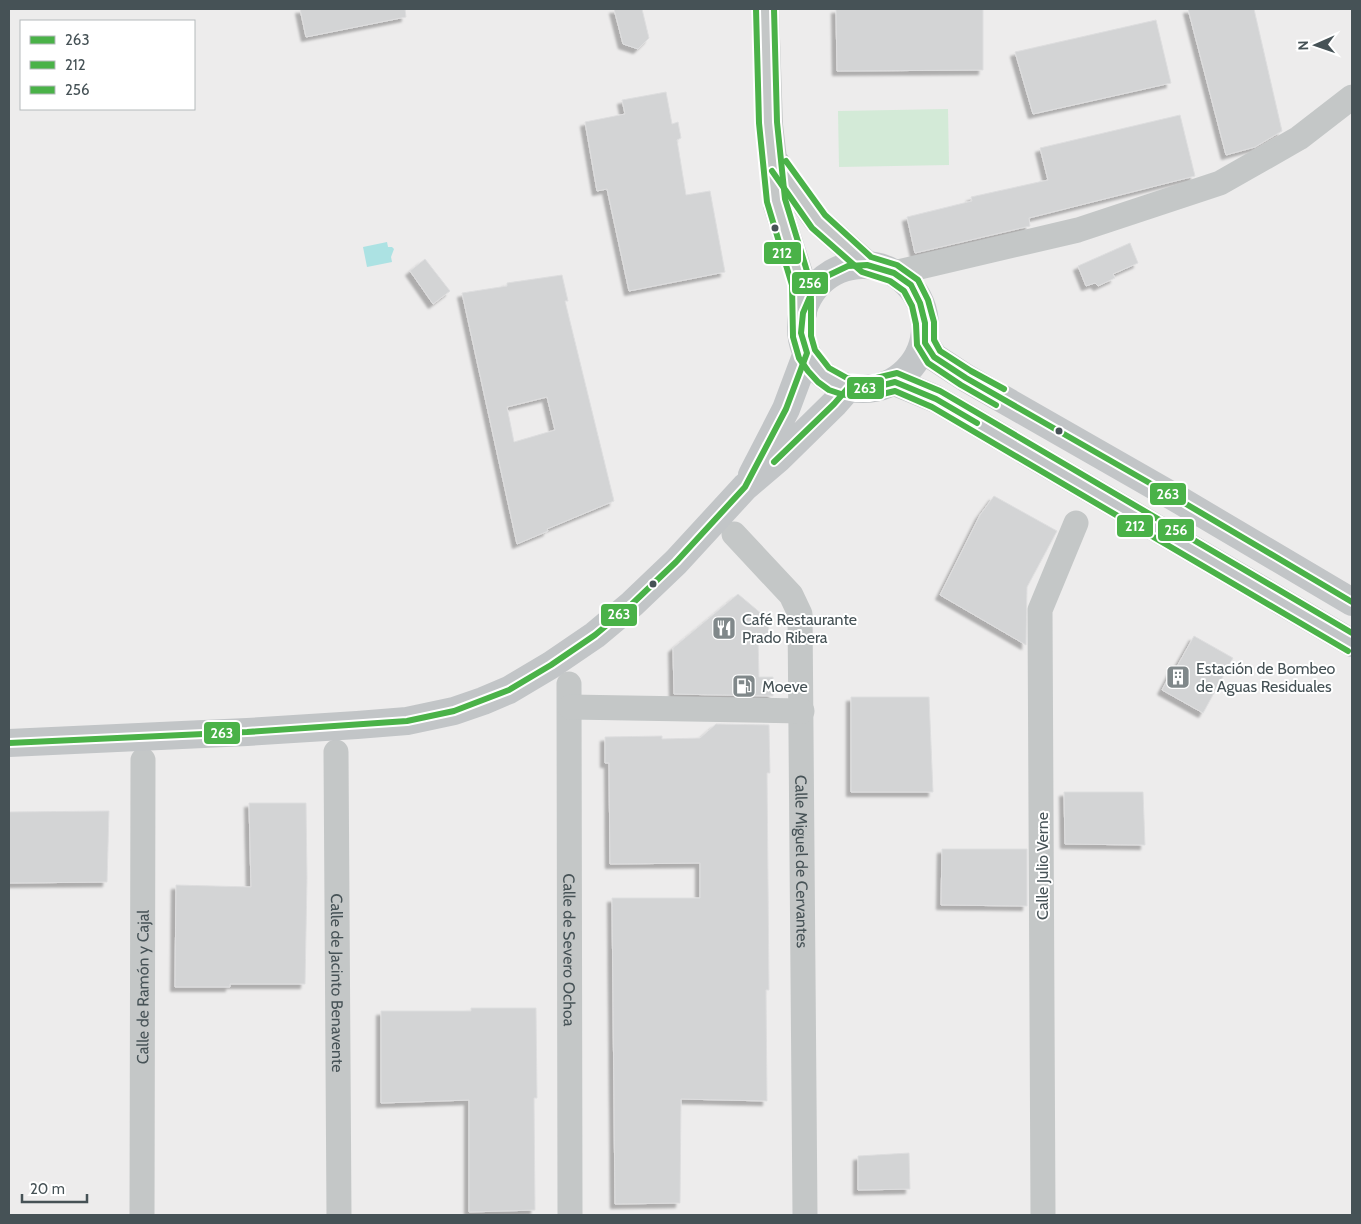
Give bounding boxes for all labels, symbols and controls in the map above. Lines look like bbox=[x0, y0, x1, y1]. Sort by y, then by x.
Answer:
legend bbox=[20, 20, 195, 110]
north arrow bbox=[1291, 20, 1341, 70]
text: 263 bbox=[65, 31, 90, 49]
text: N bbox=[1294, 40, 1312, 51]
text: 212 bbox=[65, 56, 86, 74]
text: 256 bbox=[65, 81, 90, 99]
unlabelled marker bbox=[770, 223, 780, 233]
line badge: 212 bbox=[763, 241, 802, 265]
text: 212 bbox=[772, 244, 792, 262]
line badge: 256 bbox=[791, 271, 829, 295]
text: 256 bbox=[799, 274, 822, 292]
line badge: 263 bbox=[846, 376, 885, 400]
text: 263 bbox=[854, 379, 876, 397]
unlabelled marker bbox=[1054, 426, 1064, 436]
line badge: 263 bbox=[1149, 482, 1187, 506]
text: 263 bbox=[1157, 485, 1179, 503]
line badge: 212 bbox=[1116, 514, 1154, 538]
text: 212 bbox=[1125, 517, 1145, 535]
line badge: 256 bbox=[1157, 518, 1195, 542]
text: 256 bbox=[1165, 521, 1188, 539]
unlabelled marker bbox=[648, 579, 658, 589]
line badge: 263 bbox=[600, 603, 638, 627]
text: 263 bbox=[608, 605, 630, 623]
place label: Café Restaurante Prado Ribera bbox=[742, 610, 857, 647]
restaurant icon: Café Restaurante Prado Ribera bbox=[711, 615, 737, 641]
place label: Estación de Bombeo de Aguas Residuales bbox=[1196, 659, 1336, 696]
building icon: Estación de Bombeo de Aguas Residuales bbox=[1165, 664, 1191, 690]
fuel station icon: Moeve bbox=[731, 673, 757, 699]
place label: Moeve bbox=[762, 677, 808, 696]
line badge: 263 bbox=[203, 721, 241, 745]
text: 263 bbox=[211, 724, 233, 742]
street label: Calle Miguel de Cervantes bbox=[792, 775, 812, 948]
street label: Calle Julio Verne bbox=[1033, 812, 1052, 920]
street label: Calle de Severo Ochoa bbox=[560, 874, 579, 1027]
street label: Calle de Jacinto Benavente bbox=[327, 894, 348, 1072]
street label: Calle de Ramón y Cajal bbox=[133, 910, 152, 1064]
scale bar bbox=[22, 1172, 88, 1204]
text: 20 m bbox=[30, 1180, 65, 1198]

